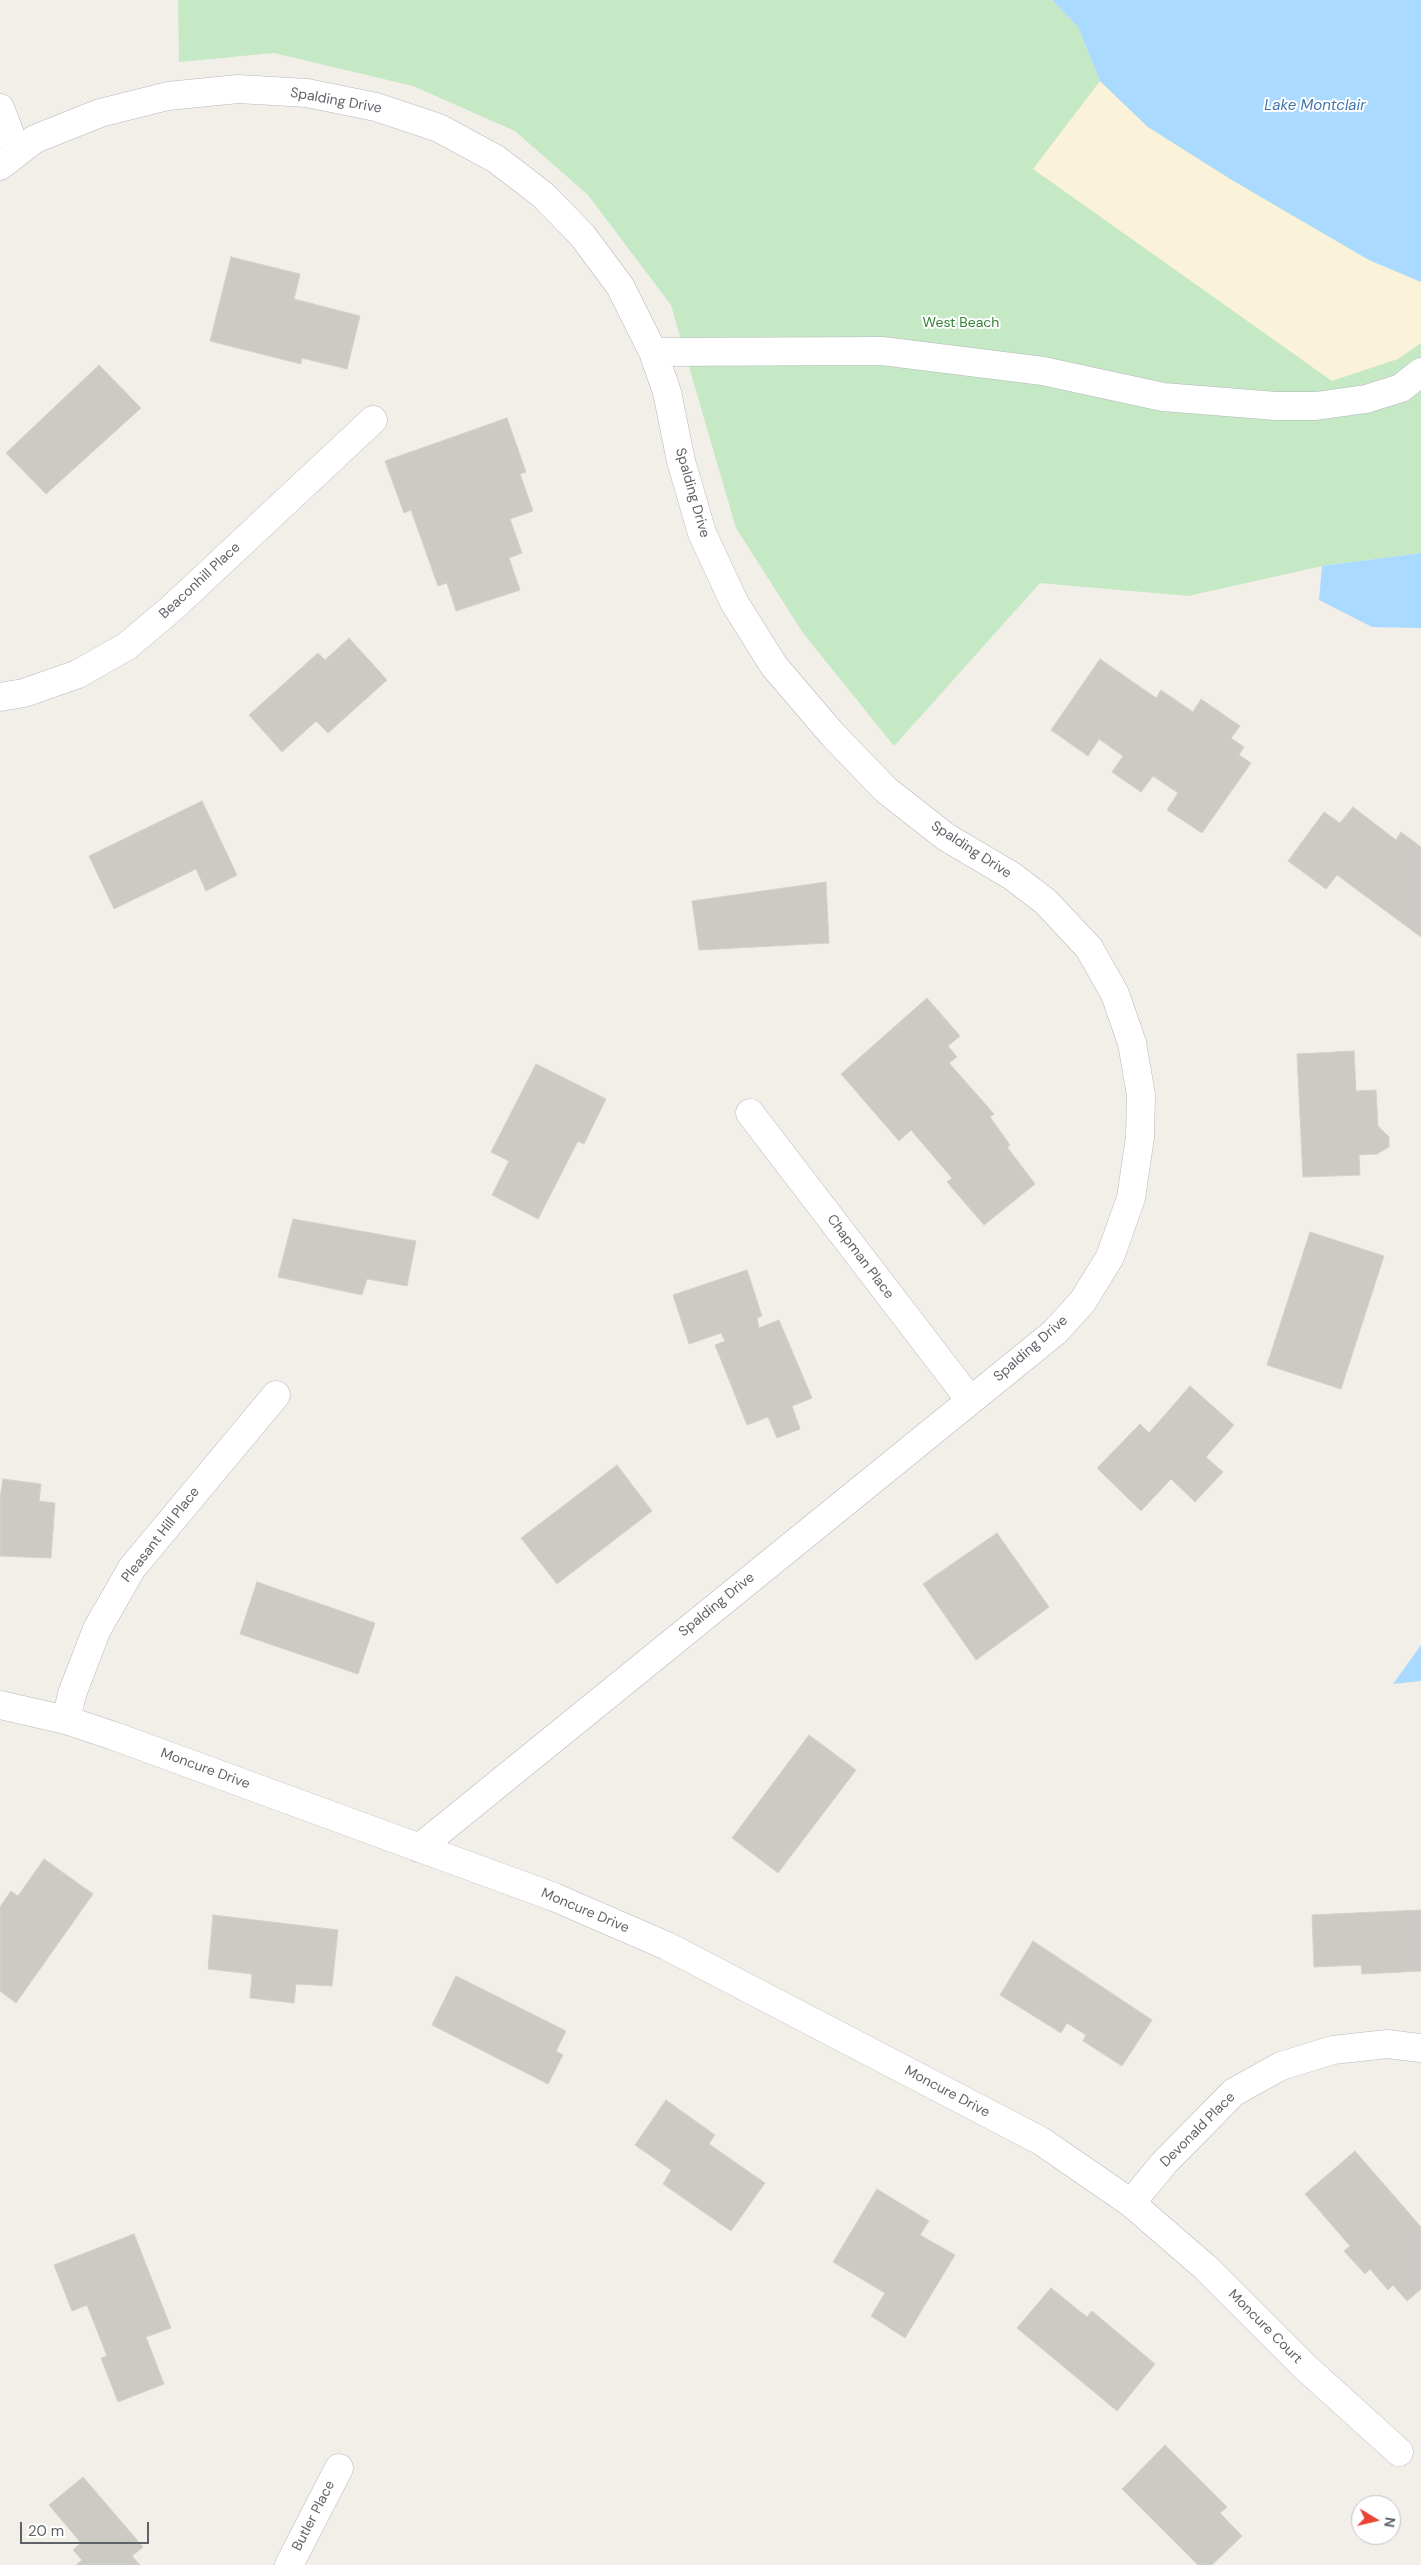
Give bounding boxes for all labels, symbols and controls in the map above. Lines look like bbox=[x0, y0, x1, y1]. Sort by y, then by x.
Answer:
street label: Spalding Drive bbox=[289, 85, 383, 117]
water label: Lake Montclair bbox=[1264, 97, 1366, 115]
park label: West Beach bbox=[923, 315, 999, 331]
street label: Spalding Drive bbox=[671, 446, 713, 540]
street label: Beaconhill Place bbox=[156, 539, 244, 623]
street label: Spalding Drive bbox=[928, 818, 1014, 882]
street label: Chapman Place bbox=[823, 1212, 897, 1302]
street label: Spalding Drive bbox=[991, 1312, 1071, 1386]
street label: Pleasant Hill Place bbox=[119, 1484, 203, 1586]
street label: Spalding Drive bbox=[676, 1569, 758, 1641]
street label: Moncure Drive bbox=[158, 1745, 252, 1793]
street label: Moncure Drive bbox=[539, 1885, 631, 1937]
street label: Moncure Drive bbox=[902, 2063, 992, 2121]
street label: Devonald Place bbox=[1157, 2089, 1239, 2171]
street label: Moncure Court bbox=[1224, 2286, 1306, 2368]
street label: Butler Place bbox=[289, 2478, 339, 2554]
north arrow bbox=[1351, 2495, 1401, 2545]
scale bar bbox=[22, 2512, 151, 2544]
text: N bbox=[1380, 2516, 1400, 2529]
text: 20 m bbox=[28, 2521, 64, 2541]

